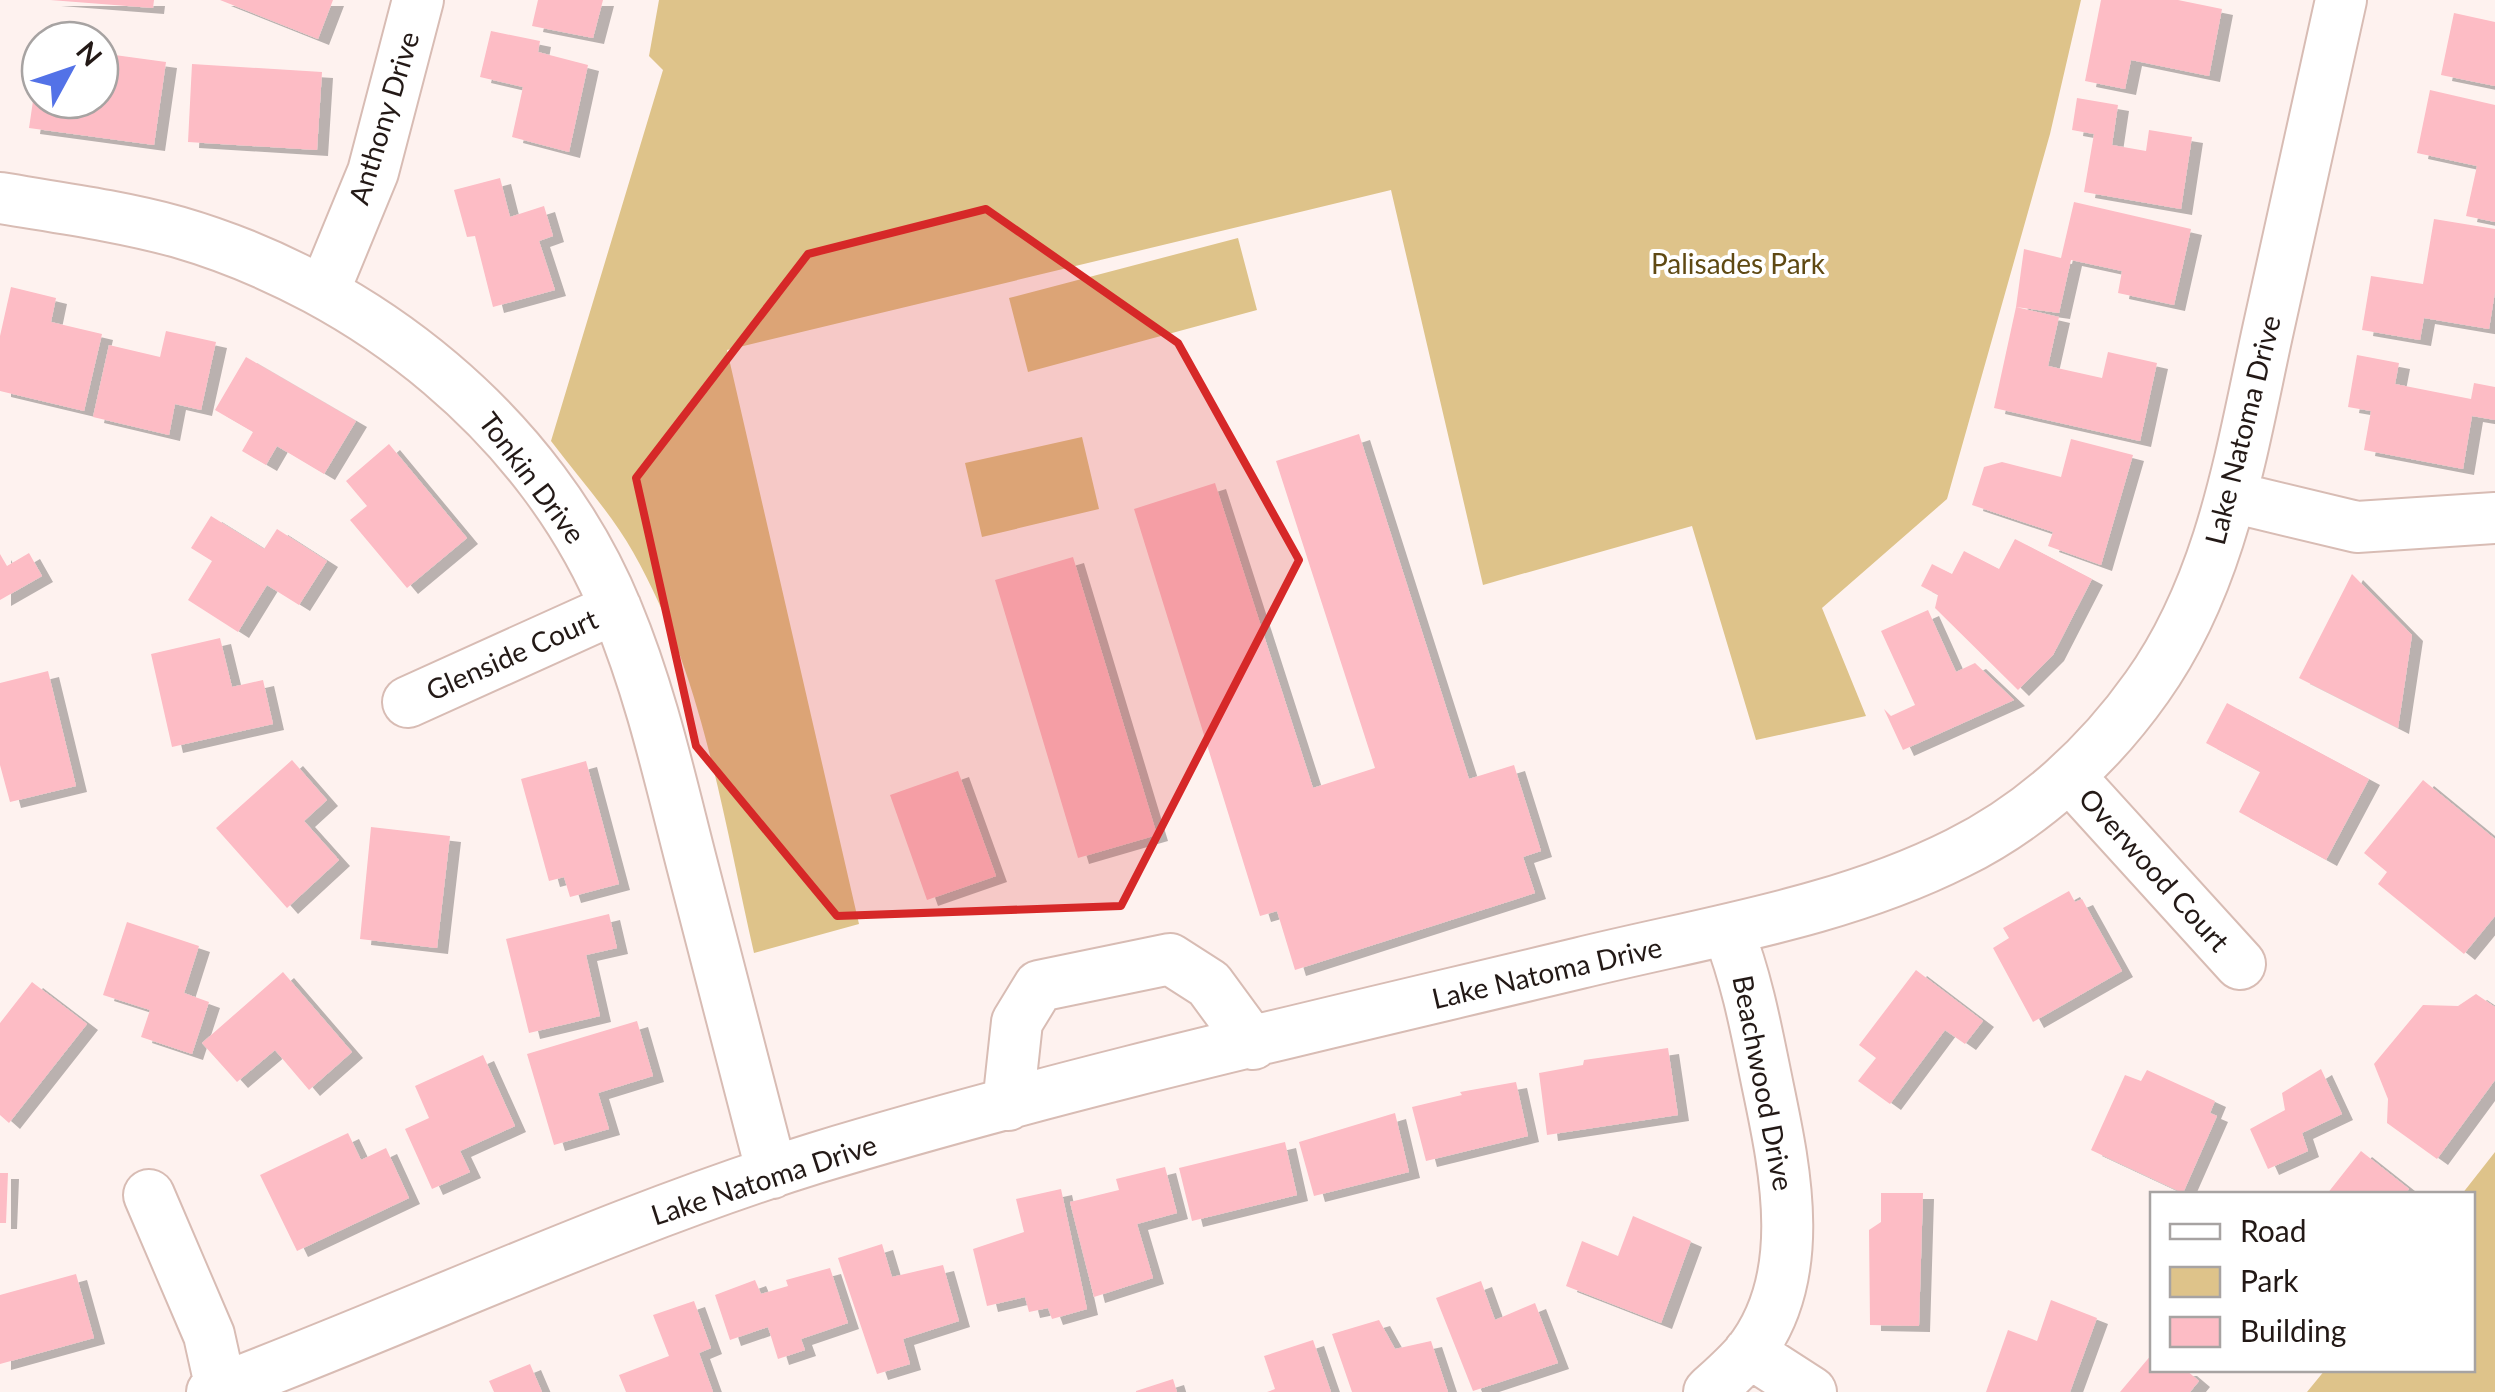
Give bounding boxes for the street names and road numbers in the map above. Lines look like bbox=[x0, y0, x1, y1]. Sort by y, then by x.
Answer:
street label: Anthony Drive bbox=[341, 27, 425, 208]
street label: Lake Natoma Drive bbox=[2197, 312, 2287, 548]
street label: Tonkin Drive bbox=[473, 405, 593, 550]
street label: Glenside Court bbox=[421, 601, 603, 707]
street label: Overwood Court bbox=[2073, 781, 2237, 958]
street label: Lake Natoma Drive bbox=[1428, 929, 1665, 1015]
street label: Beachwood Drive bbox=[1726, 972, 1802, 1193]
street label: Lake Natoma Drive bbox=[647, 1127, 881, 1232]

